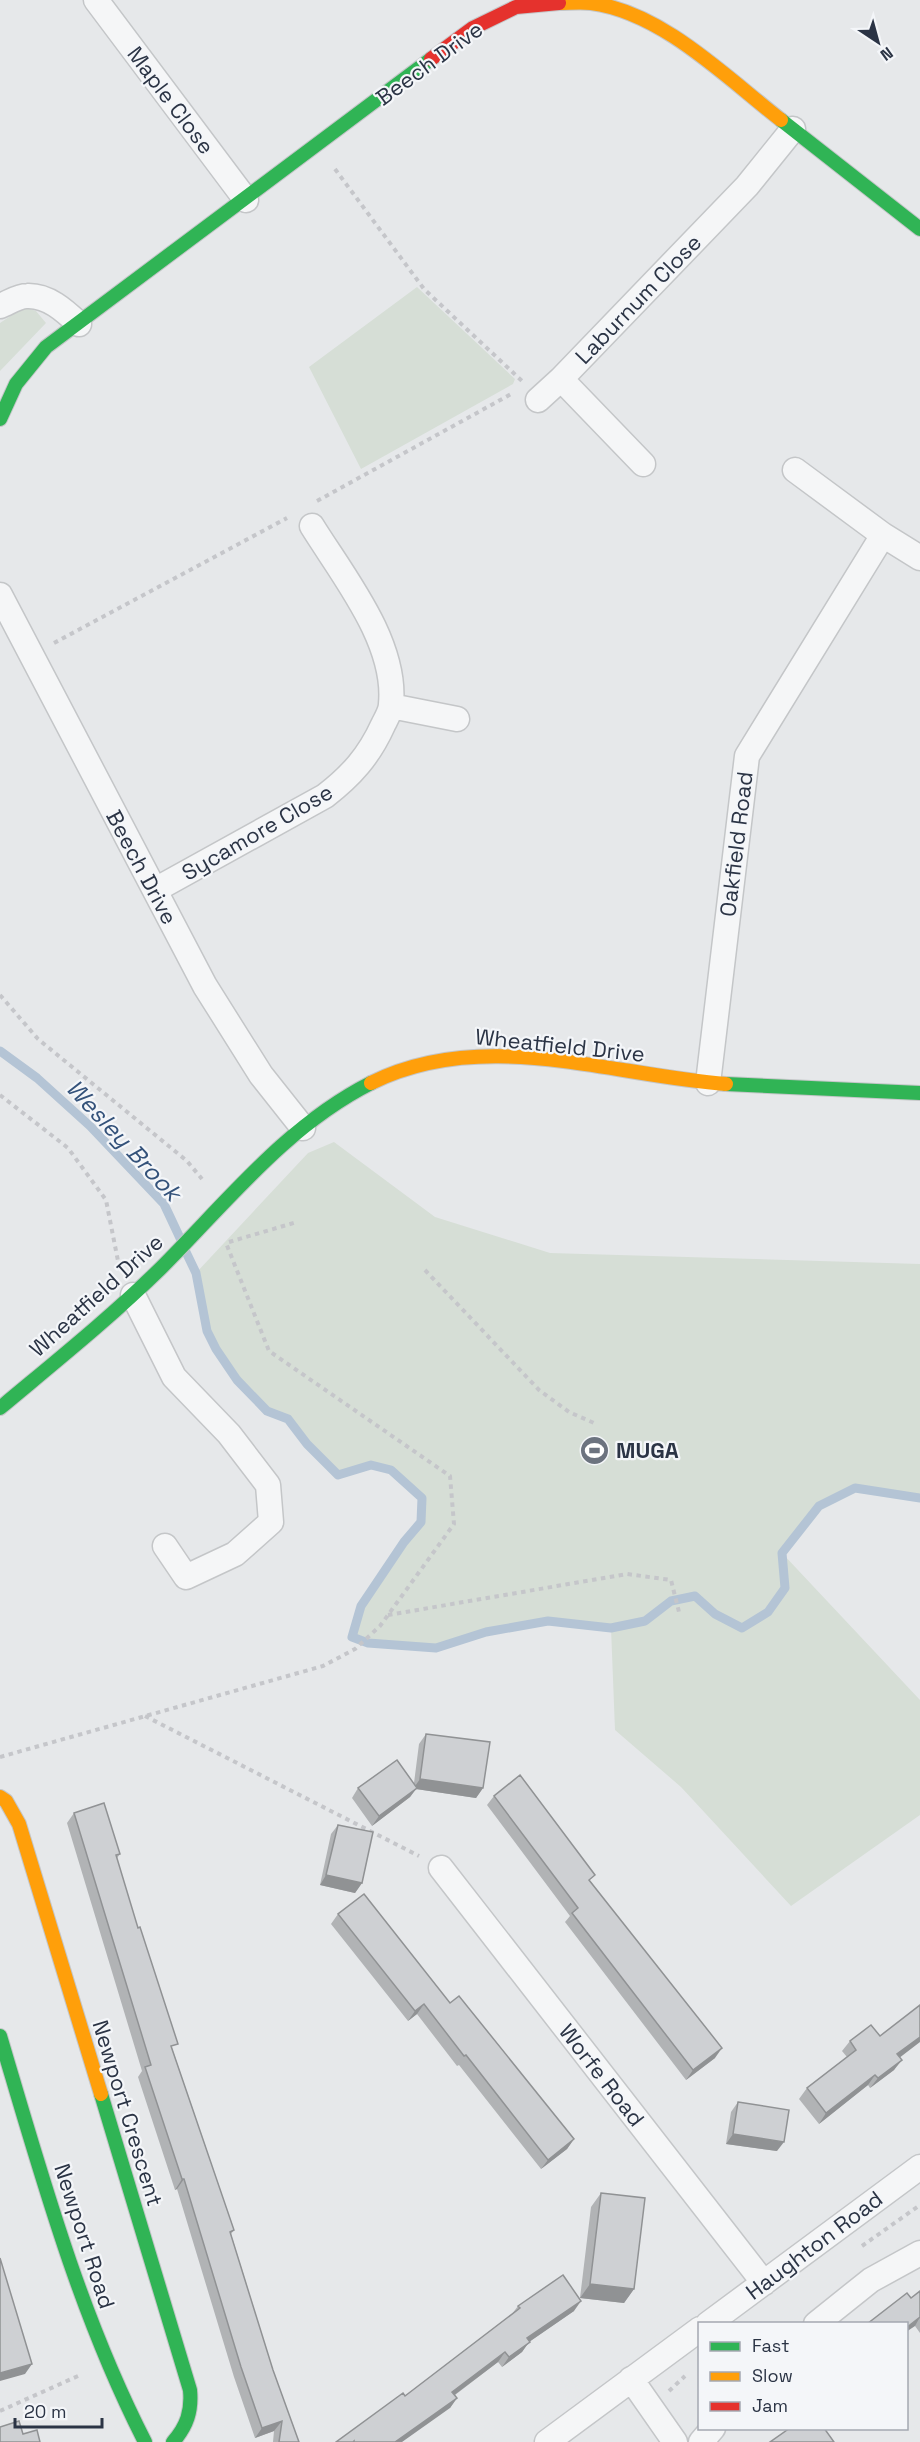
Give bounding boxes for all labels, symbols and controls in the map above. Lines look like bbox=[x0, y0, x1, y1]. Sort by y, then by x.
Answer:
north arrow bbox=[848, 12, 908, 72]
street label: Beech Drive bbox=[370, 15, 488, 111]
street label: Maple Close bbox=[121, 41, 221, 159]
text: N bbox=[876, 42, 897, 65]
street label: Laburnum Close bbox=[569, 228, 707, 370]
street label: Oakfield Road bbox=[713, 770, 759, 918]
street label: Sycamore Close bbox=[177, 777, 337, 887]
street label: Beech Drive bbox=[100, 805, 184, 929]
street label: Wheatfield Drive bbox=[474, 1022, 646, 1068]
water label: Wesley Brook bbox=[60, 1073, 190, 1210]
street label: Wheatfield Drive bbox=[23, 1228, 169, 1362]
sports icon: MUGA bbox=[579, 1434, 611, 1466]
place label: MUGA bbox=[616, 1436, 679, 1464]
street label: Newport Crescent bbox=[86, 2017, 170, 2209]
street label: Worfe Road bbox=[553, 2018, 651, 2132]
street label: Newport Road bbox=[48, 2160, 122, 2312]
street label: Haughton Road bbox=[740, 2184, 888, 2306]
legend bbox=[698, 2322, 908, 2430]
text: Fast bbox=[752, 2334, 789, 2357]
text: Slow bbox=[752, 2364, 793, 2387]
scale bar bbox=[15, 2391, 102, 2429]
text: Jam bbox=[752, 2394, 788, 2417]
text: 20 m bbox=[24, 2400, 67, 2423]

